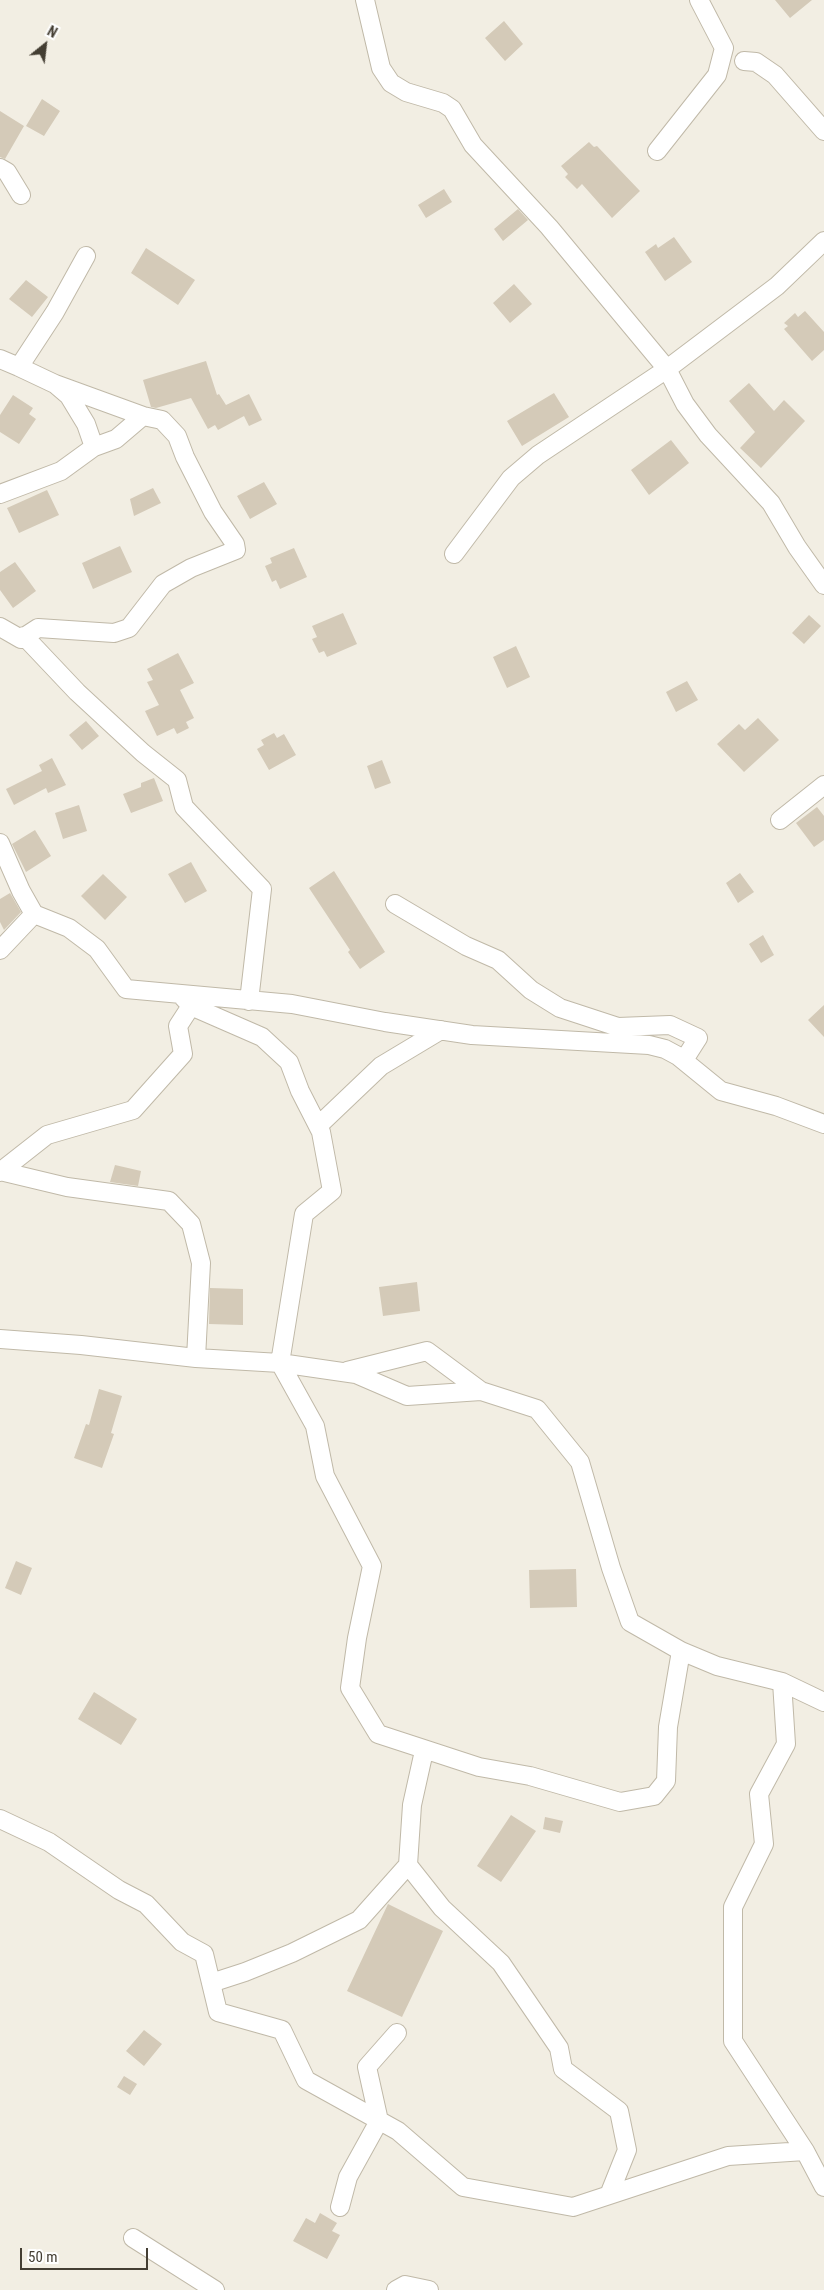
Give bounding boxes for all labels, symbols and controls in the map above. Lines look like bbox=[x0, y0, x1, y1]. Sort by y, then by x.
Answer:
north arrow bbox=[20, 20, 70, 70]
text: N bbox=[45, 23, 60, 41]
scale bar bbox=[22, 2238, 150, 2270]
text: 50 m bbox=[28, 2248, 58, 2266]

